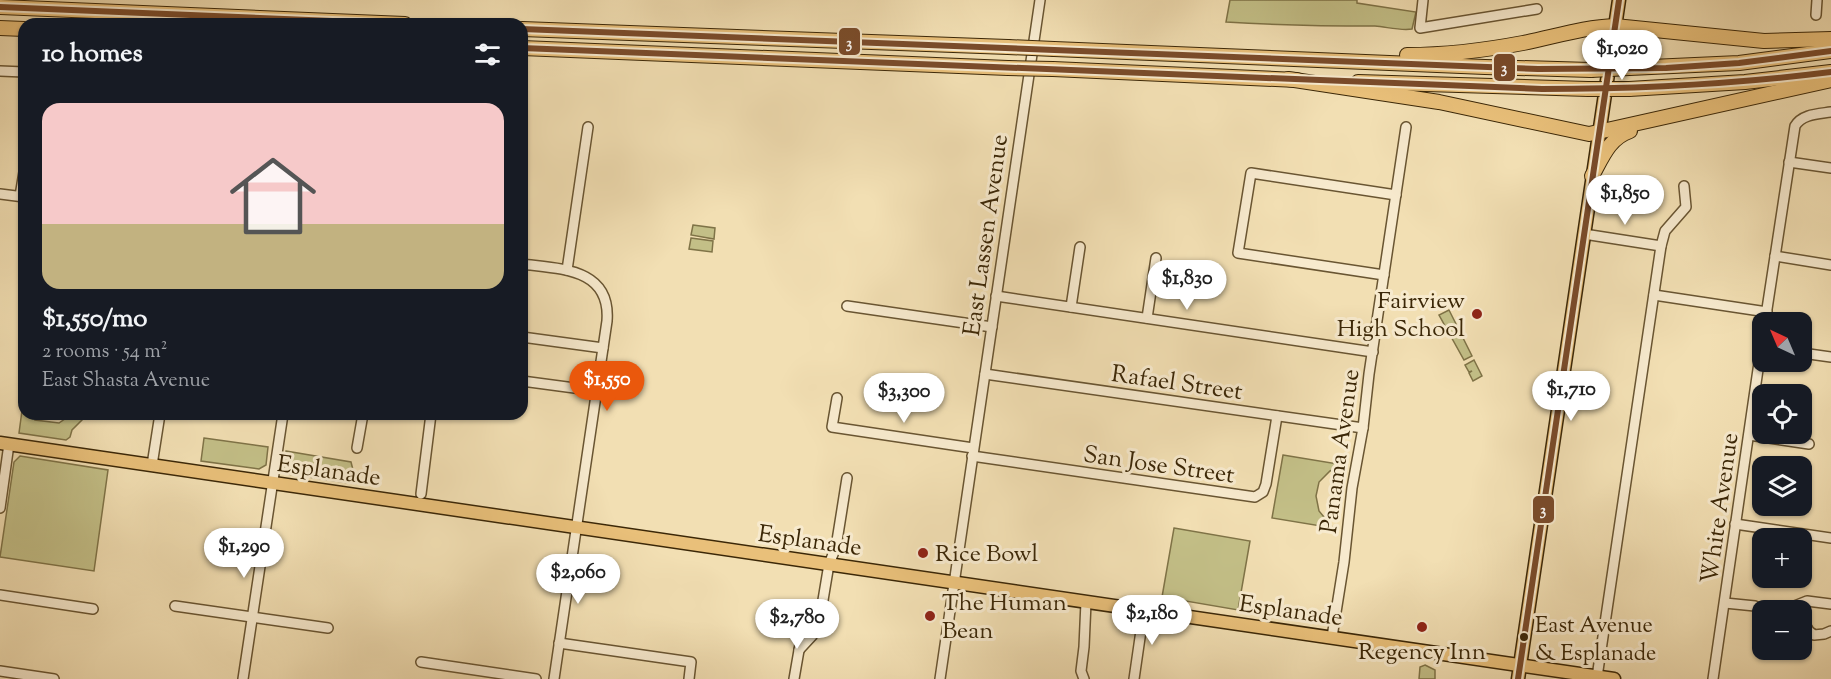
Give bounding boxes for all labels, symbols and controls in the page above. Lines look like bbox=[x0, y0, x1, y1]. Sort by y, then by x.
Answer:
line badge: 3 bbox=[838, 27, 861, 56]
pin: $1,020 bbox=[1573, 30, 1671, 81]
text: 3 bbox=[846, 33, 853, 56]
text: $1,020 bbox=[1596, 35, 1648, 64]
text: 10 homes bbox=[42, 36, 143, 73]
icon: filters bbox=[471, 38, 504, 71]
line badge: 3 bbox=[1493, 53, 1516, 82]
text: 3 bbox=[1501, 58, 1508, 81]
street label: East Lassen Avenue bbox=[956, 132, 1018, 338]
icon: home bbox=[219, 142, 327, 250]
pin: $1,850 bbox=[1576, 175, 1674, 226]
text: $1,850 bbox=[1600, 180, 1650, 209]
pin: $1,830 bbox=[1138, 260, 1236, 311]
text: $1,830 bbox=[1162, 265, 1212, 294]
place label: Fairview High School bbox=[1337, 285, 1465, 347]
text: $1,550/mo bbox=[42, 301, 147, 338]
marker: Fairview High School bbox=[1470, 307, 1484, 321]
north arrow bbox=[1752, 312, 1812, 372]
map controls bbox=[1752, 312, 1812, 660]
text: 2 rooms · 54 m² bbox=[42, 338, 167, 367]
street label: Rafael Street bbox=[1109, 358, 1245, 410]
pin: $1,550 bbox=[558, 361, 656, 412]
text: $1,550 bbox=[583, 366, 631, 395]
text: East Shasta Avenue bbox=[42, 367, 210, 396]
street label: Panama Avenue bbox=[1313, 367, 1369, 536]
pin: $1,710 bbox=[1522, 371, 1620, 422]
pin: $3,300 bbox=[855, 373, 953, 424]
text: $1,710 bbox=[1546, 376, 1596, 405]
text: $3,300 bbox=[878, 378, 930, 407]
button: locate bbox=[1752, 384, 1812, 444]
street label: White Avenue bbox=[1694, 431, 1748, 586]
street label: San Jose Street bbox=[1081, 439, 1237, 493]
street label: Esplanade bbox=[275, 448, 383, 496]
button: layers bbox=[1752, 456, 1812, 516]
line badge: 3 bbox=[1532, 495, 1555, 524]
text: 3 bbox=[1540, 500, 1547, 523]
street label: Esplanade bbox=[756, 518, 864, 566]
pin: $1,290 bbox=[195, 528, 293, 579]
button: + bbox=[1752, 528, 1812, 588]
text: $1,290 bbox=[218, 533, 270, 562]
place label: Rice Bowl bbox=[935, 538, 1038, 572]
marker: Rice Bowl bbox=[916, 546, 930, 560]
pin: $2,060 bbox=[529, 554, 627, 605]
text: $2,060 bbox=[550, 559, 606, 588]
place label: The Human Bean bbox=[942, 587, 1067, 649]
street label: Esplanade bbox=[1237, 588, 1345, 636]
pin: $2,180 bbox=[1103, 595, 1201, 646]
pin: $2,780 bbox=[748, 599, 846, 650]
text: $2,180 bbox=[1126, 600, 1178, 629]
button: − bbox=[1752, 600, 1812, 660]
text: $2,780 bbox=[769, 604, 825, 633]
marker: The Human Bean bbox=[923, 609, 937, 623]
place label: East Avenue & Esplanade bbox=[1535, 611, 1656, 671]
marker: Regency Inn bbox=[1415, 620, 1429, 634]
marker: East Avenue & Esplanade bbox=[1518, 631, 1530, 643]
place label: Regency Inn bbox=[1358, 636, 1486, 670]

